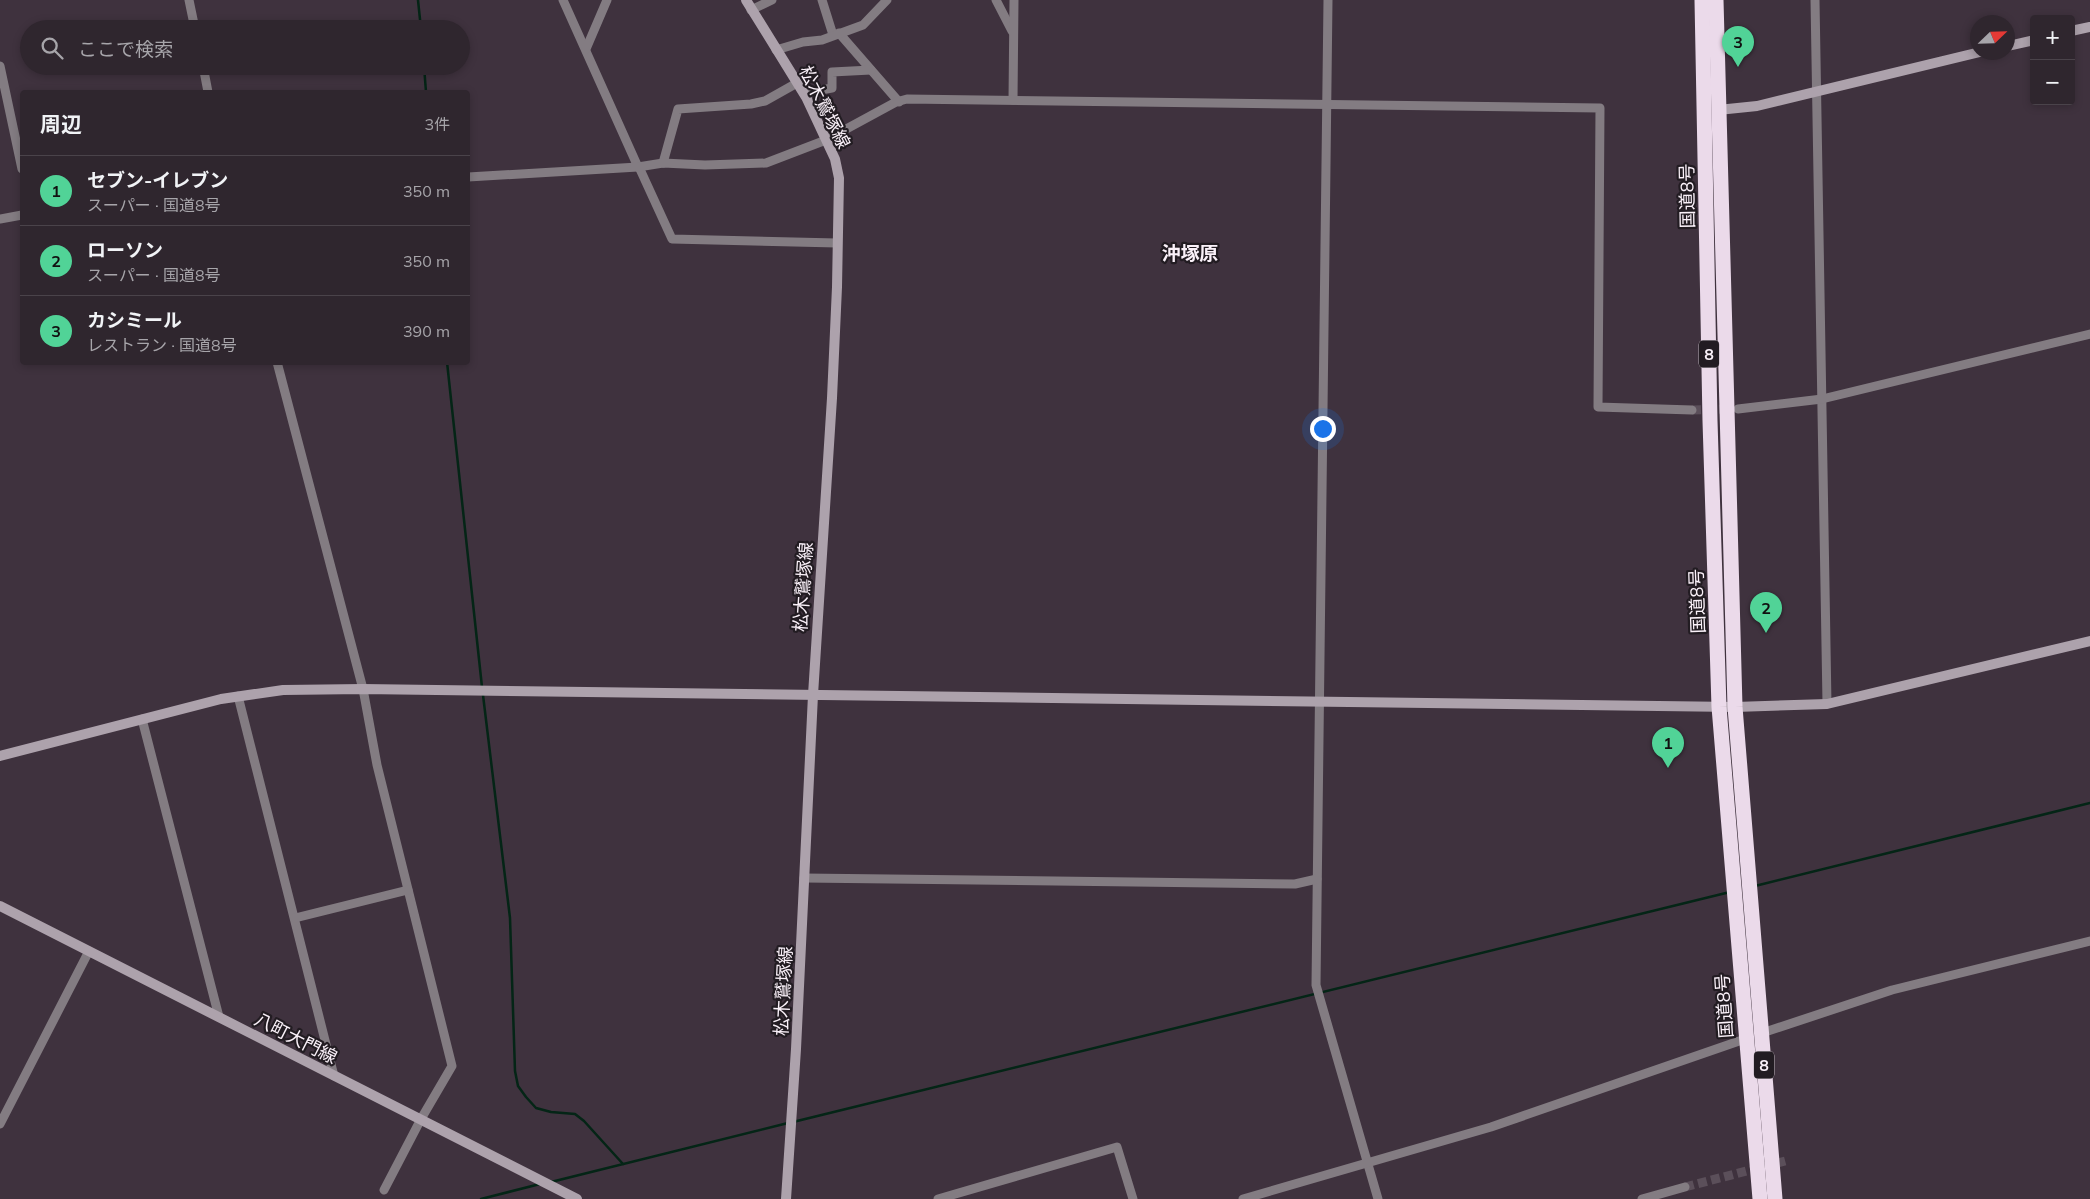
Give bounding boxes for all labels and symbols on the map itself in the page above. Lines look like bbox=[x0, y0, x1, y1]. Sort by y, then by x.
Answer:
north arrow bbox=[1970, 15, 2015, 60]
pin: 3 bbox=[1722, 26, 1754, 67]
street label: 松木鷲塚線 bbox=[794, 62, 856, 152]
street label: 国道8号 bbox=[1675, 163, 1699, 229]
district label: 沖塚原 bbox=[1161, 241, 1219, 265]
road number: 8 bbox=[1699, 340, 1719, 368]
your location bbox=[1310, 416, 1336, 442]
street label: 松木鷲塚線 bbox=[788, 541, 818, 633]
street label: 国道8号 bbox=[1684, 568, 1710, 634]
pin: 2 bbox=[1750, 592, 1782, 633]
pin: 1 bbox=[1652, 727, 1684, 768]
street label: 松木鷲塚線 bbox=[769, 945, 797, 1037]
street label: 国道8号 bbox=[1710, 973, 1738, 1039]
street label: 八町大門線 bbox=[251, 1007, 341, 1069]
road number: 8 bbox=[1754, 1052, 1774, 1078]

